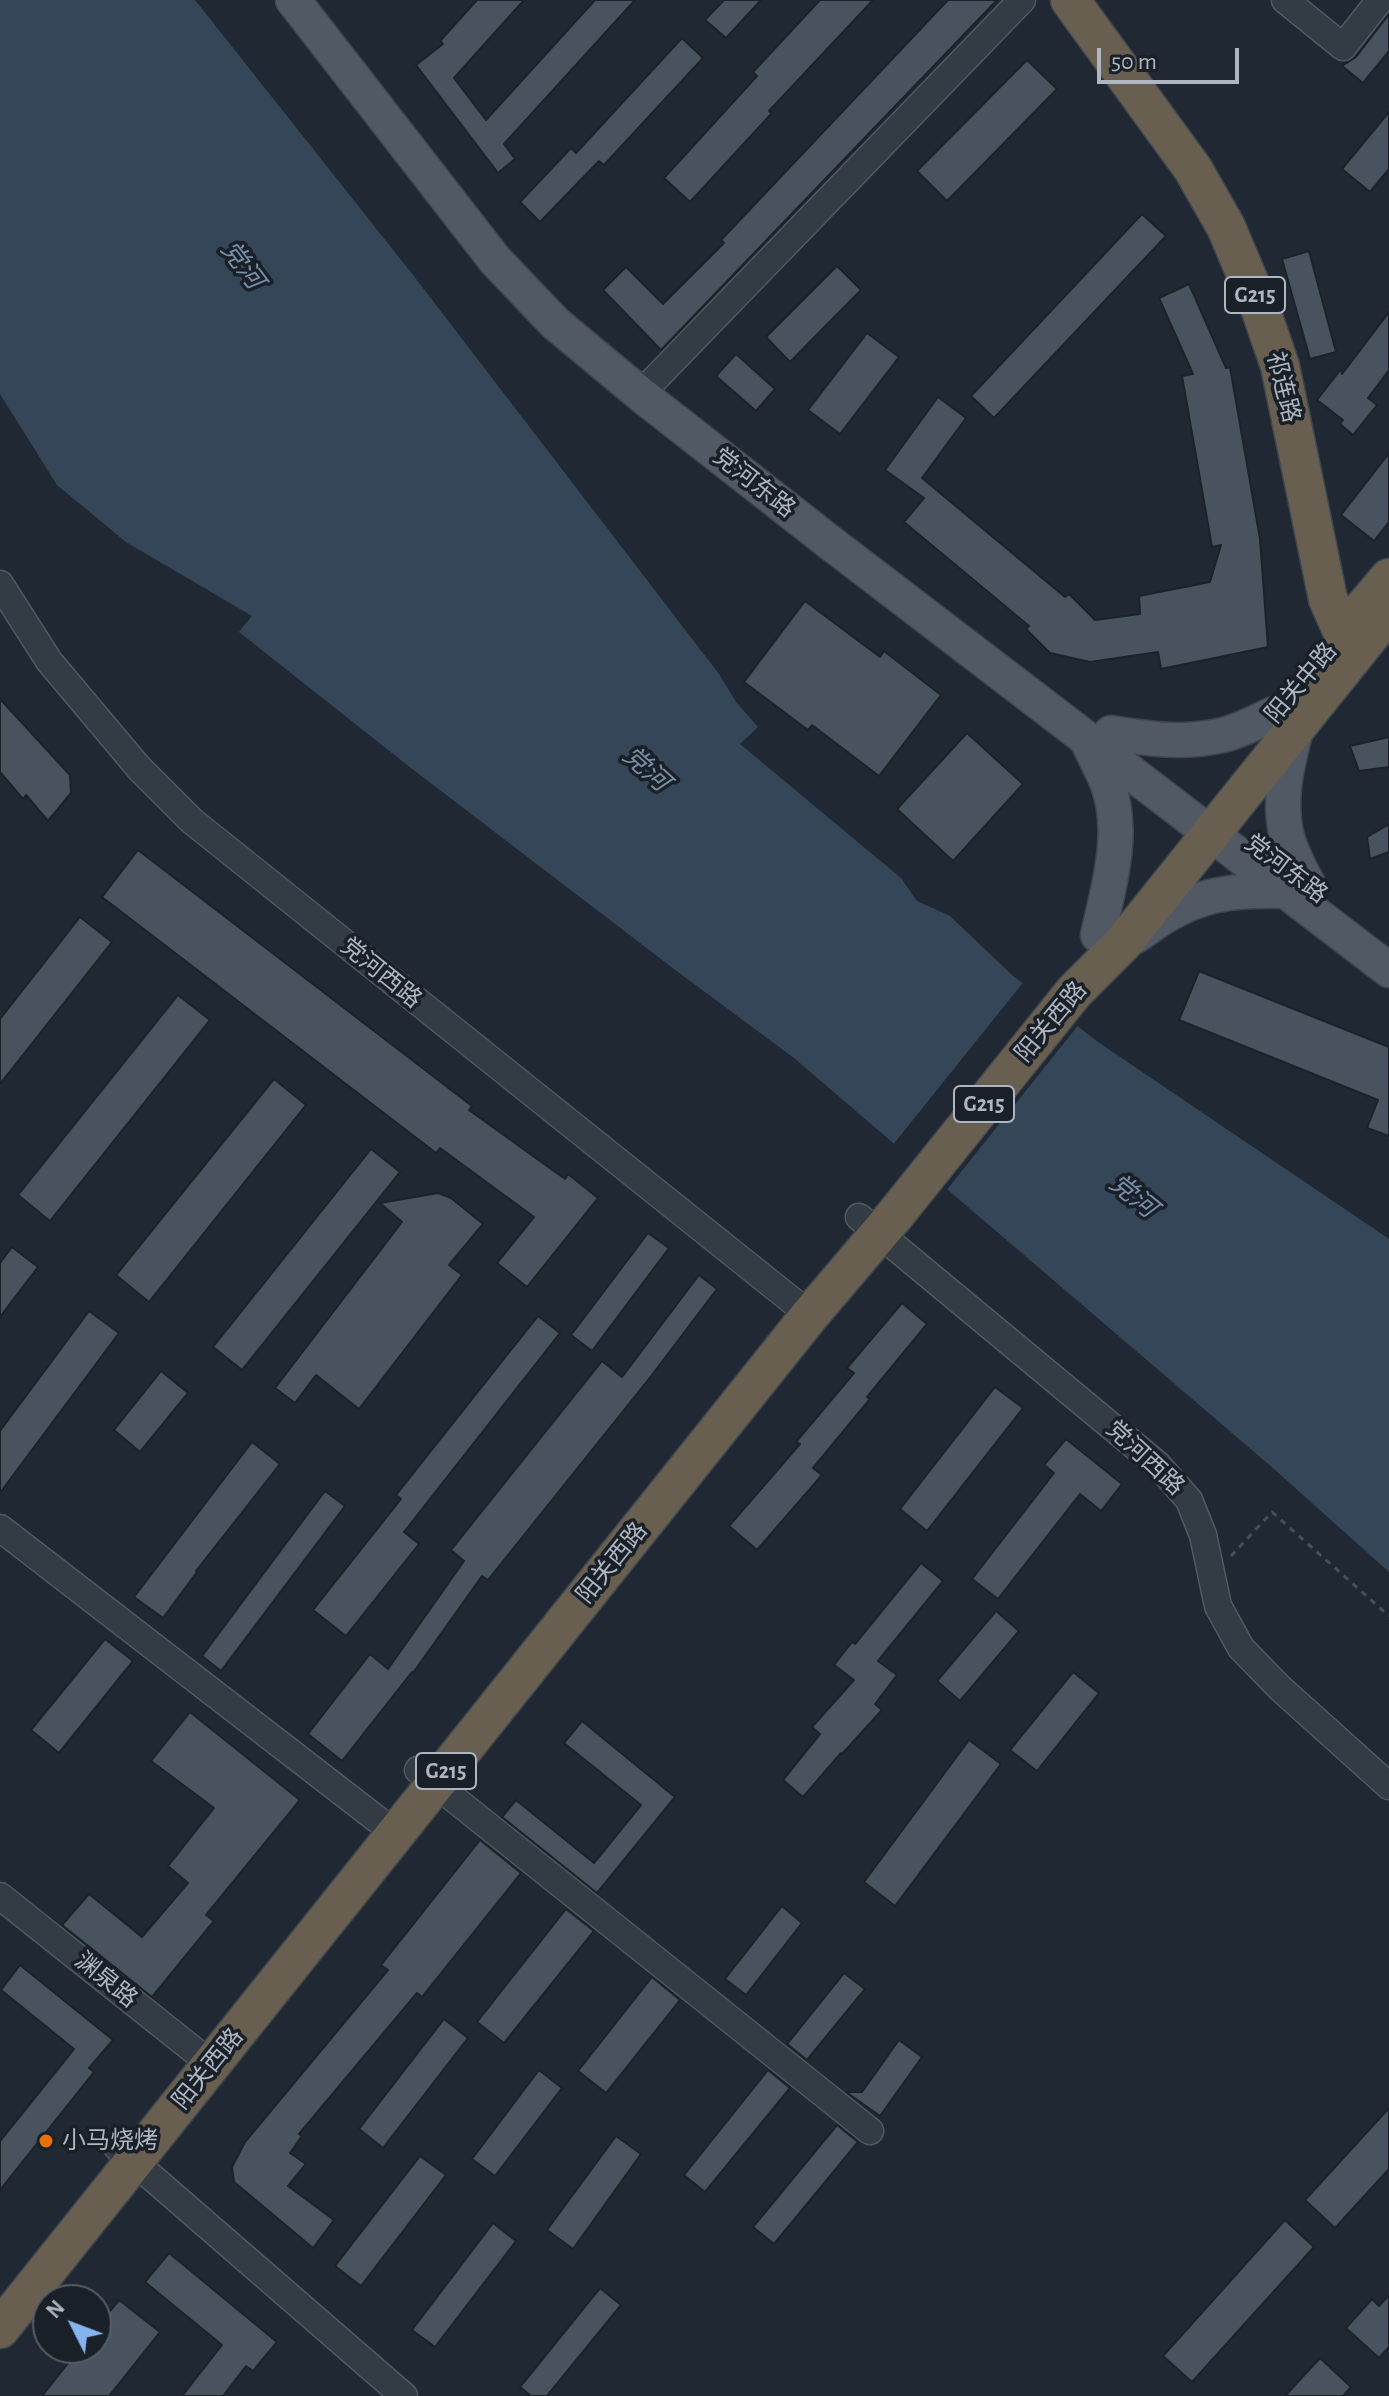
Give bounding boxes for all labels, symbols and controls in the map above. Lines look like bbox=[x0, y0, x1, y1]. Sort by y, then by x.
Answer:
scale bar bbox=[1101, 32, 1243, 82]
text: 50 m bbox=[1111, 50, 1157, 74]
water label: 党河 bbox=[214, 235, 270, 295]
road number: G215 bbox=[1225, 277, 1285, 313]
street label: 祁连路 bbox=[1260, 349, 1306, 425]
street label: 党河东路 bbox=[707, 442, 801, 524]
street label: 阳关中路 bbox=[1259, 637, 1343, 729]
water label: 党河 bbox=[616, 740, 676, 798]
street label: 党河东路 bbox=[1239, 829, 1333, 909]
street label: 党河西路 bbox=[335, 932, 427, 1014]
street label: 阳关西路 bbox=[1009, 976, 1093, 1068]
road number: G215 bbox=[954, 1086, 1014, 1122]
water label: 党河 bbox=[1103, 1168, 1163, 1224]
street label: 党河西路 bbox=[1100, 1415, 1190, 1501]
street label: 阳关西路 bbox=[571, 1517, 653, 1609]
road number: G215 bbox=[416, 1753, 476, 1789]
street label: 渊泉路 bbox=[69, 1946, 143, 2014]
street label: 阳关西路 bbox=[167, 2023, 249, 2115]
place label: 小马烧烤 bbox=[62, 2127, 158, 2155]
marker: 小马烧烤 bbox=[37, 2132, 55, 2150]
north arrow bbox=[32, 2284, 112, 2364]
text: N bbox=[42, 2296, 69, 2322]

